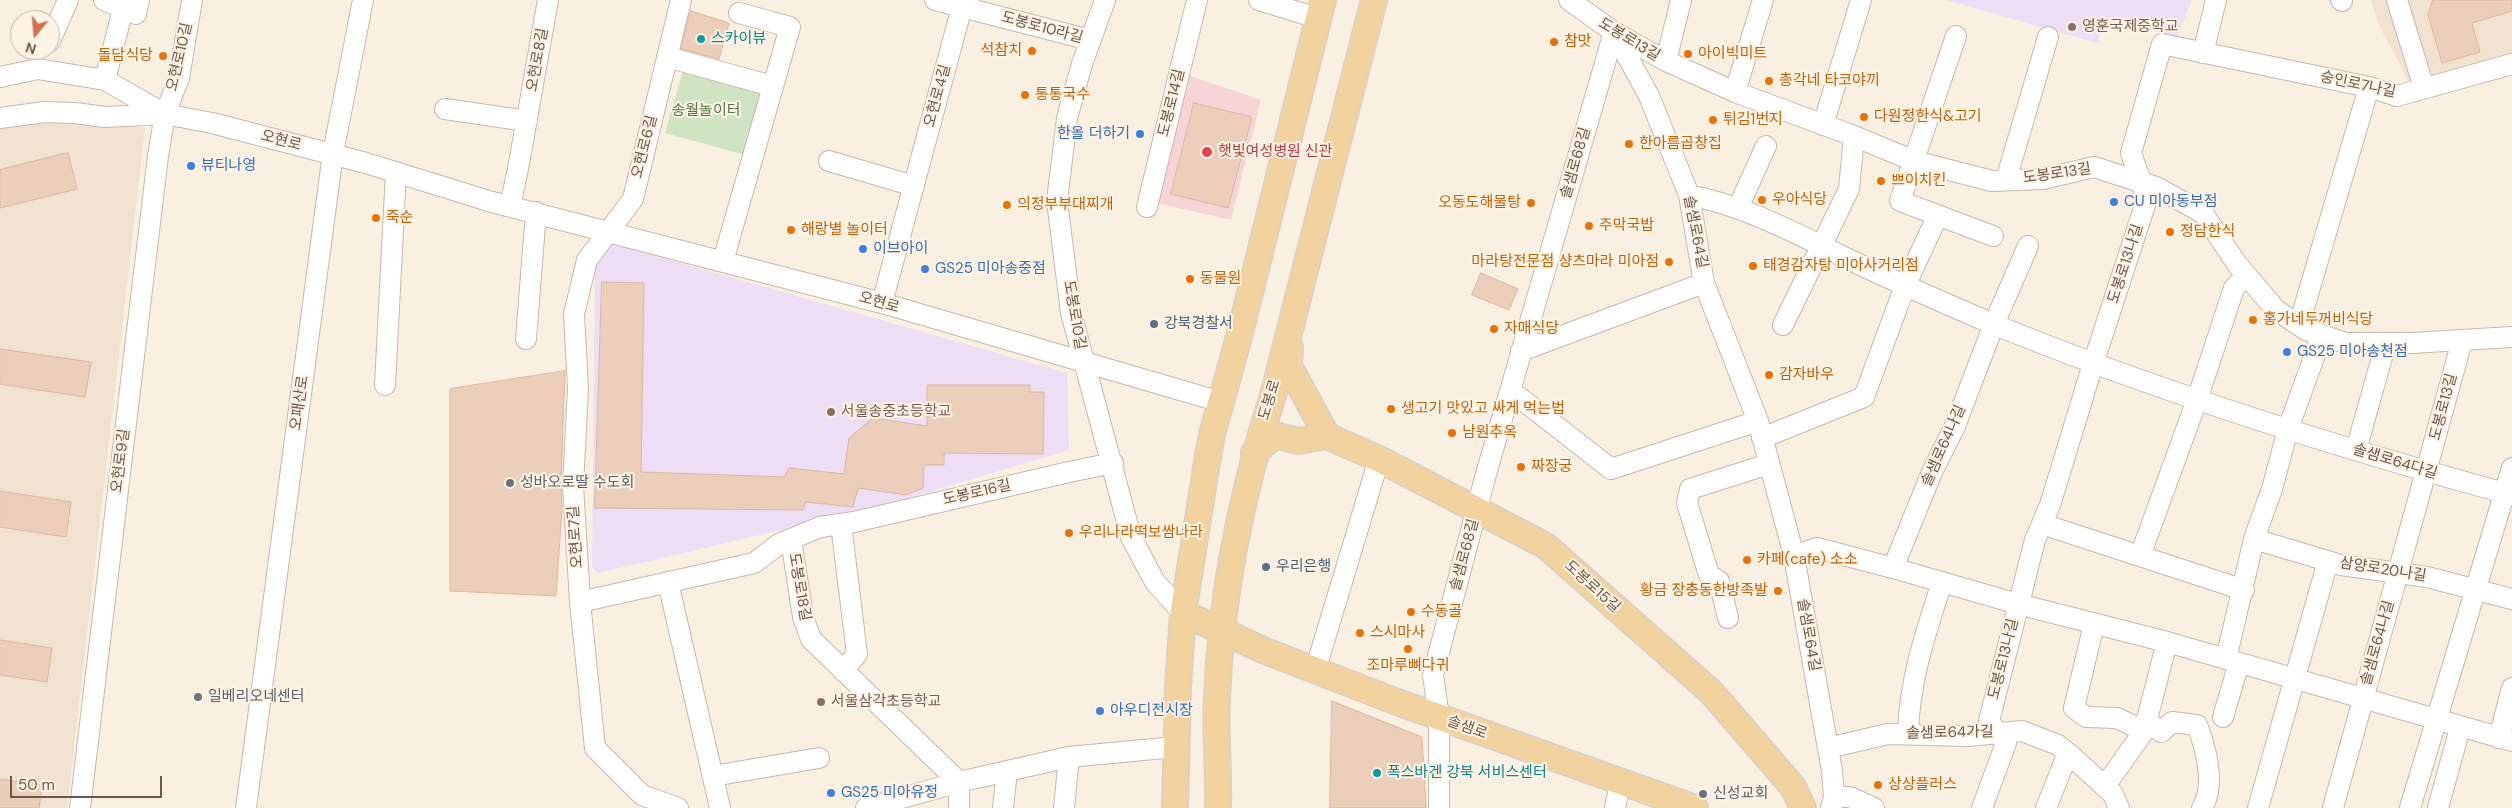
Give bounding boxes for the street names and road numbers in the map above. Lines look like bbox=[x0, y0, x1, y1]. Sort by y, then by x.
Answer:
street label: 도봉로10라길 bbox=[999, 8, 1085, 48]
street label: 도봉로13길 bbox=[1595, 15, 1663, 65]
street label: 오현로10길 bbox=[163, 21, 197, 93]
street label: 오현로8길 bbox=[524, 27, 552, 93]
street label: 오현로4길 bbox=[921, 63, 955, 129]
street label: 도봉로14길 bbox=[1155, 67, 1189, 139]
street label: 숭인로7나길 bbox=[2318, 68, 2398, 102]
street label: 오현로6길 bbox=[628, 113, 662, 181]
street label: 솔샘로68길 bbox=[1557, 125, 1595, 201]
street label: 오현로 bbox=[259, 127, 303, 155]
street label: 도봉로13길 bbox=[2022, 160, 2092, 188]
street label: 솔샘로64길 bbox=[1679, 194, 1711, 270]
street label: 도봉로13나길 bbox=[2105, 222, 2147, 306]
street label: 도봉로10길 bbox=[1059, 279, 1089, 351]
street label: 오현로 bbox=[857, 289, 901, 317]
street label: 도봉로13길 bbox=[2426, 371, 2462, 443]
street label: 오패산로 bbox=[287, 374, 313, 432]
street label: 도봉로 bbox=[1255, 378, 1285, 422]
street label: 솔샘로64나길 bbox=[1918, 402, 1970, 490]
street label: 오현로9길 bbox=[108, 428, 134, 494]
street label: 솔샘로64다길 bbox=[2351, 441, 2439, 483]
street label: 도봉로16길 bbox=[941, 476, 1013, 510]
street label: 오현로7길 bbox=[565, 505, 587, 569]
street label: 솔샘로68길 bbox=[1447, 517, 1483, 593]
street label: 도봉로18길 bbox=[784, 551, 814, 623]
street label: 삼양로20나길 bbox=[2338, 554, 2428, 586]
street label: 도봉로15길 bbox=[1560, 557, 1624, 617]
street label: 솔샘로64길 bbox=[1793, 597, 1823, 673]
street label: 솔샘로64나길 bbox=[2357, 598, 2399, 688]
street label: 도봉로13나길 bbox=[1985, 617, 2023, 701]
street label: 솔샘로 bbox=[1444, 712, 1490, 744]
street label: 솔샘로64가길 bbox=[1906, 723, 1994, 743]

